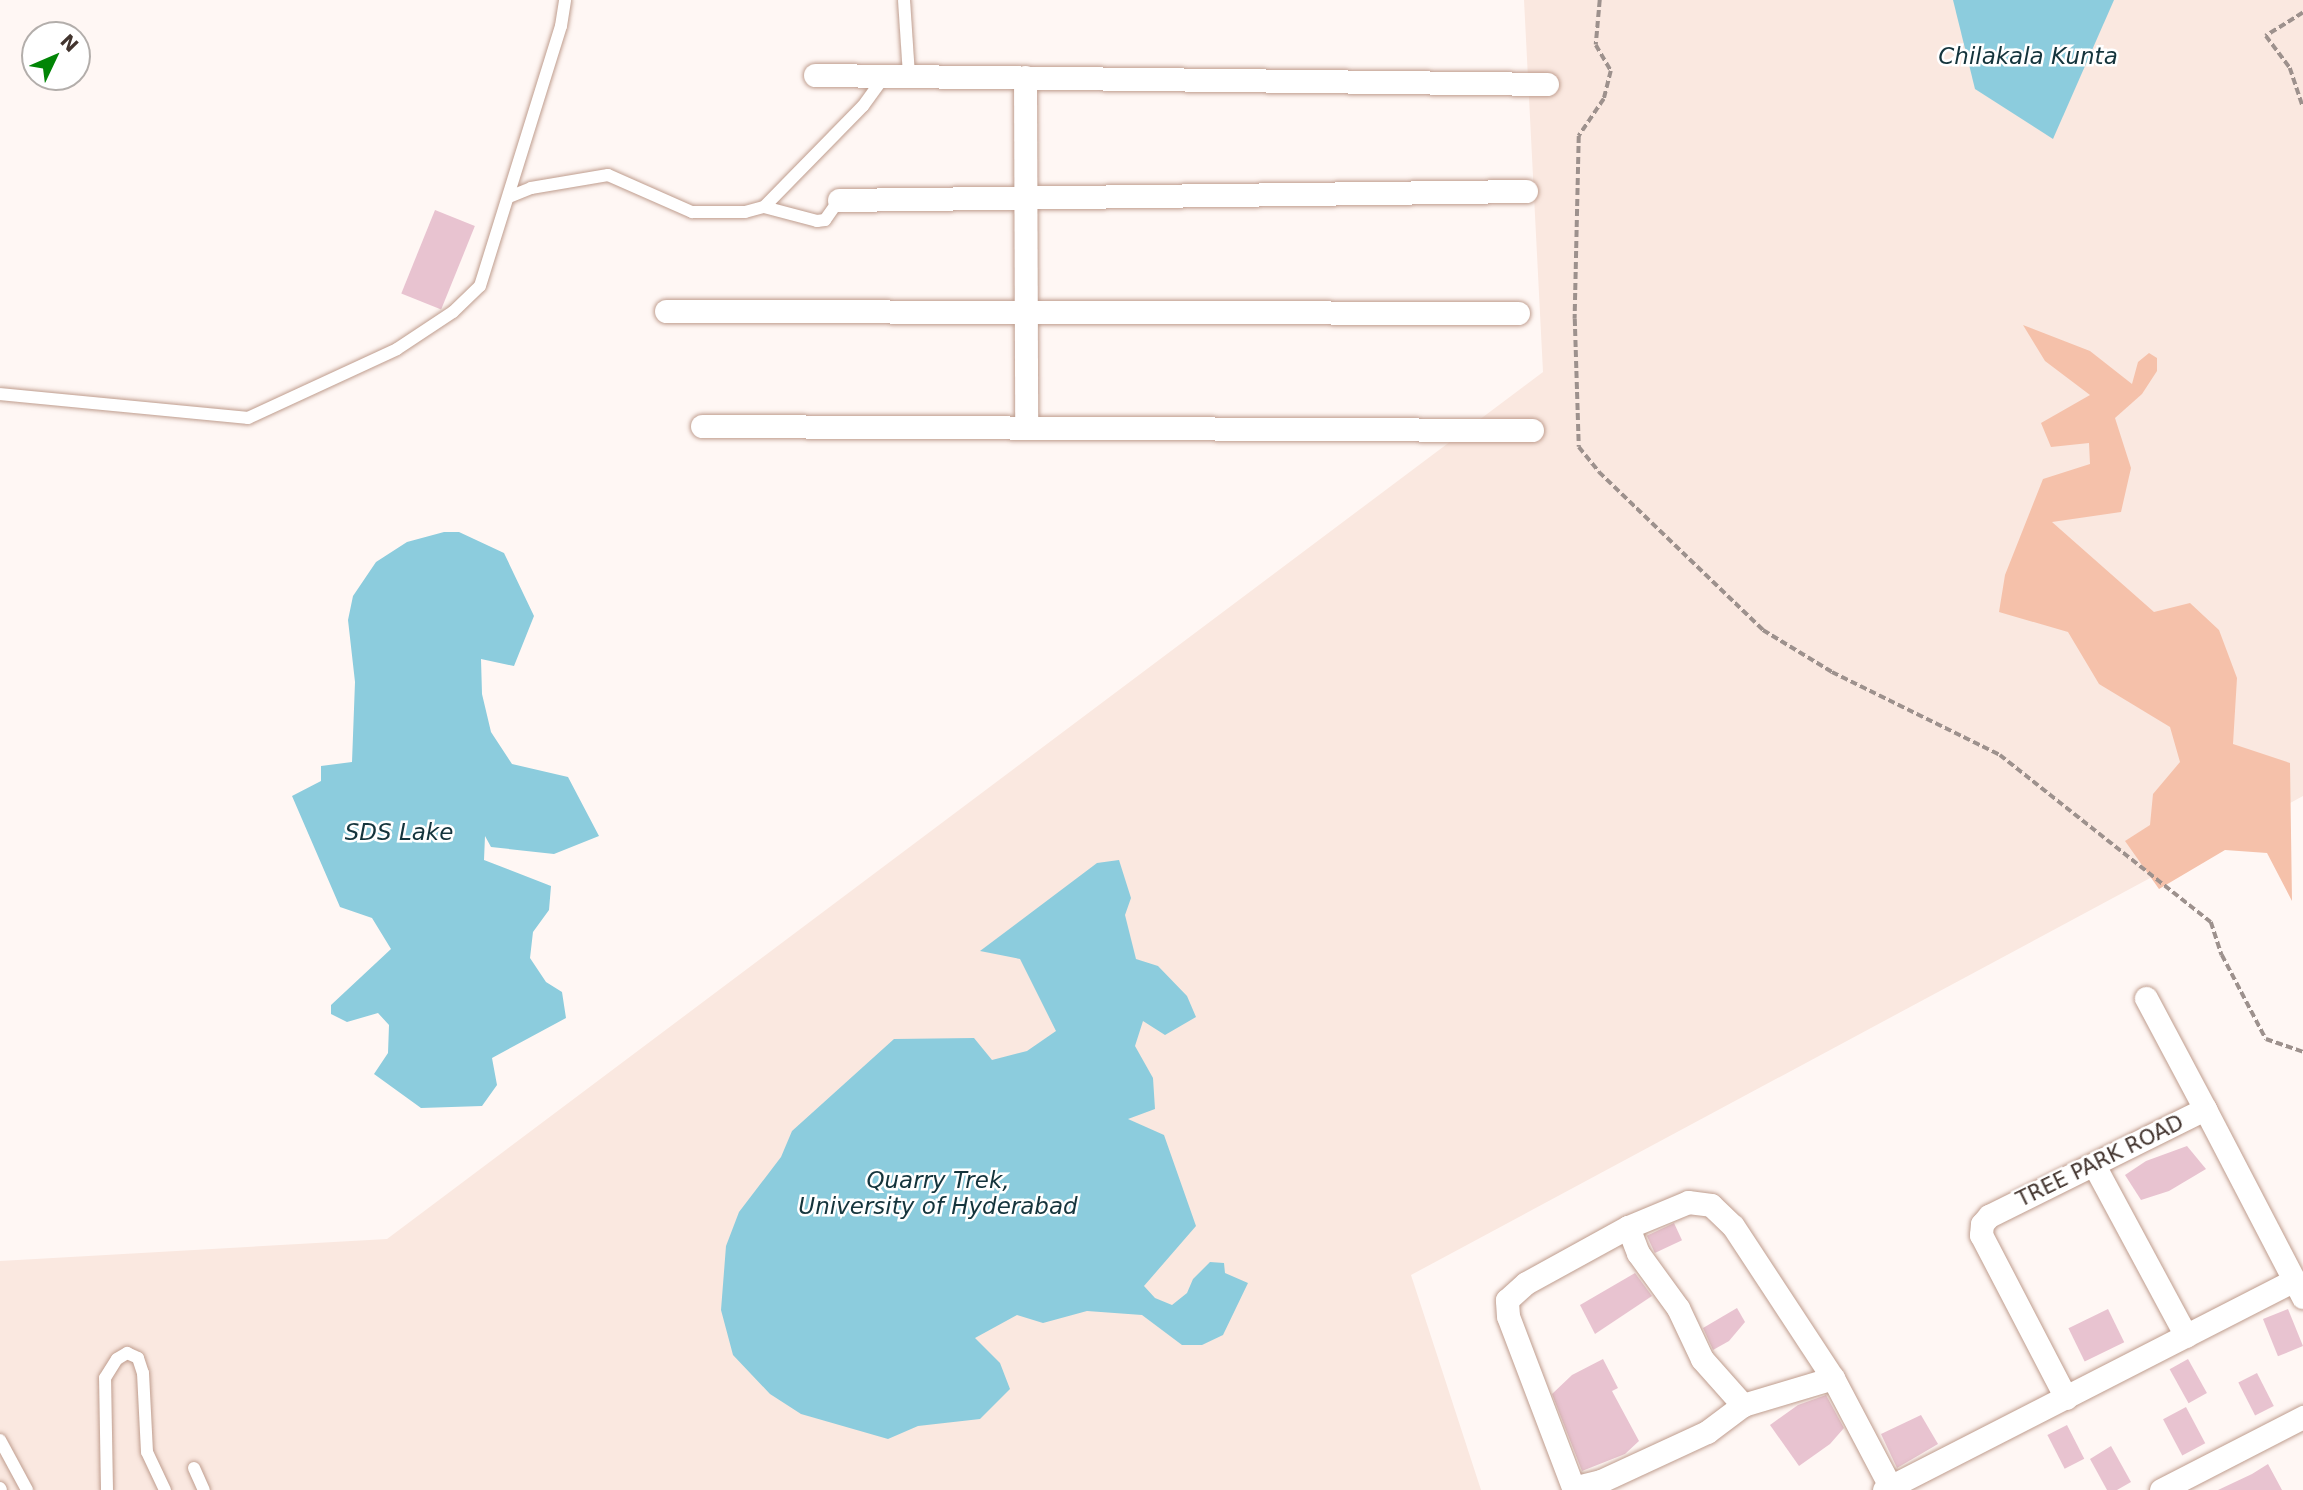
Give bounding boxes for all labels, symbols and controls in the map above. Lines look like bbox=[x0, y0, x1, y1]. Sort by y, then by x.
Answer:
north arrow bbox=[21, 21, 91, 91]
text: N bbox=[56, 29, 83, 56]
water label: Chilakala Kunta bbox=[1938, 42, 2118, 70]
water label: SDS Lake bbox=[345, 818, 453, 846]
street label: TREE PARK ROAD bbox=[2012, 1110, 2188, 1212]
water label: Quarry Trek, University of Hyderabad bbox=[798, 1166, 1078, 1220]

